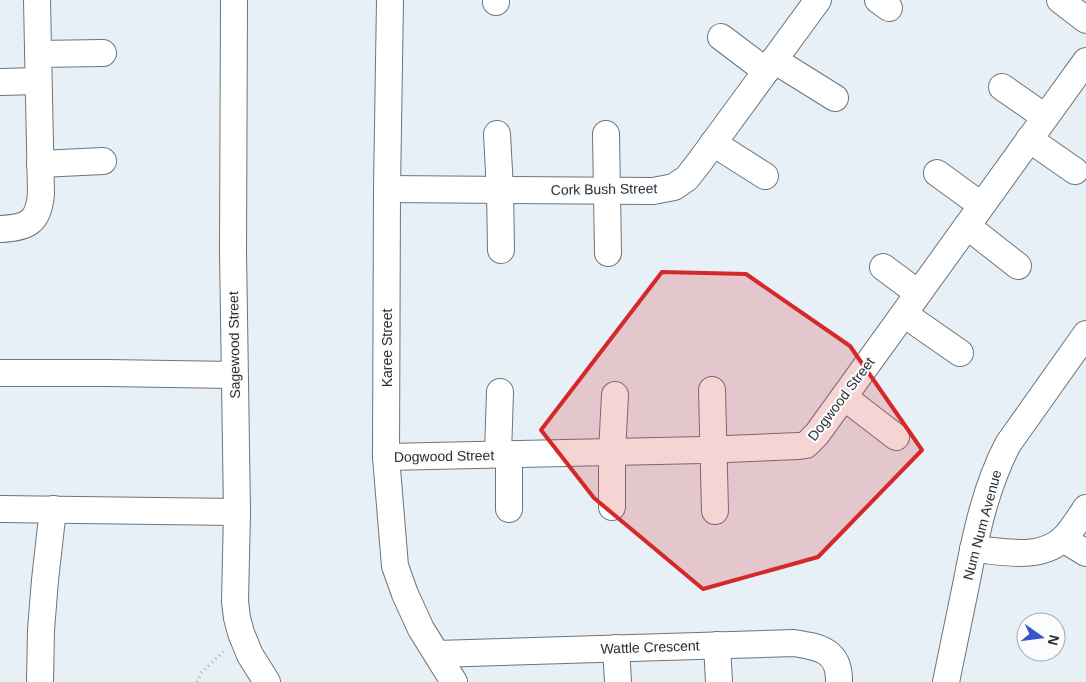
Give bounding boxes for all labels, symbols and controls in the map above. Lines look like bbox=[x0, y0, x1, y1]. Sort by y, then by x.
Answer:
street label: Cork Bush Street bbox=[551, 180, 658, 198]
street label: Sagewood Street bbox=[225, 291, 243, 399]
street label: Karee Street bbox=[379, 309, 395, 387]
street label: Dogwood Street bbox=[804, 354, 878, 444]
street label: Dogwood Street bbox=[394, 447, 494, 465]
street label: Num Num Avenue bbox=[960, 468, 1004, 582]
north arrow bbox=[1016, 612, 1066, 662]
text: N bbox=[1045, 633, 1063, 647]
street label: Wattle Crescent bbox=[600, 637, 700, 657]

